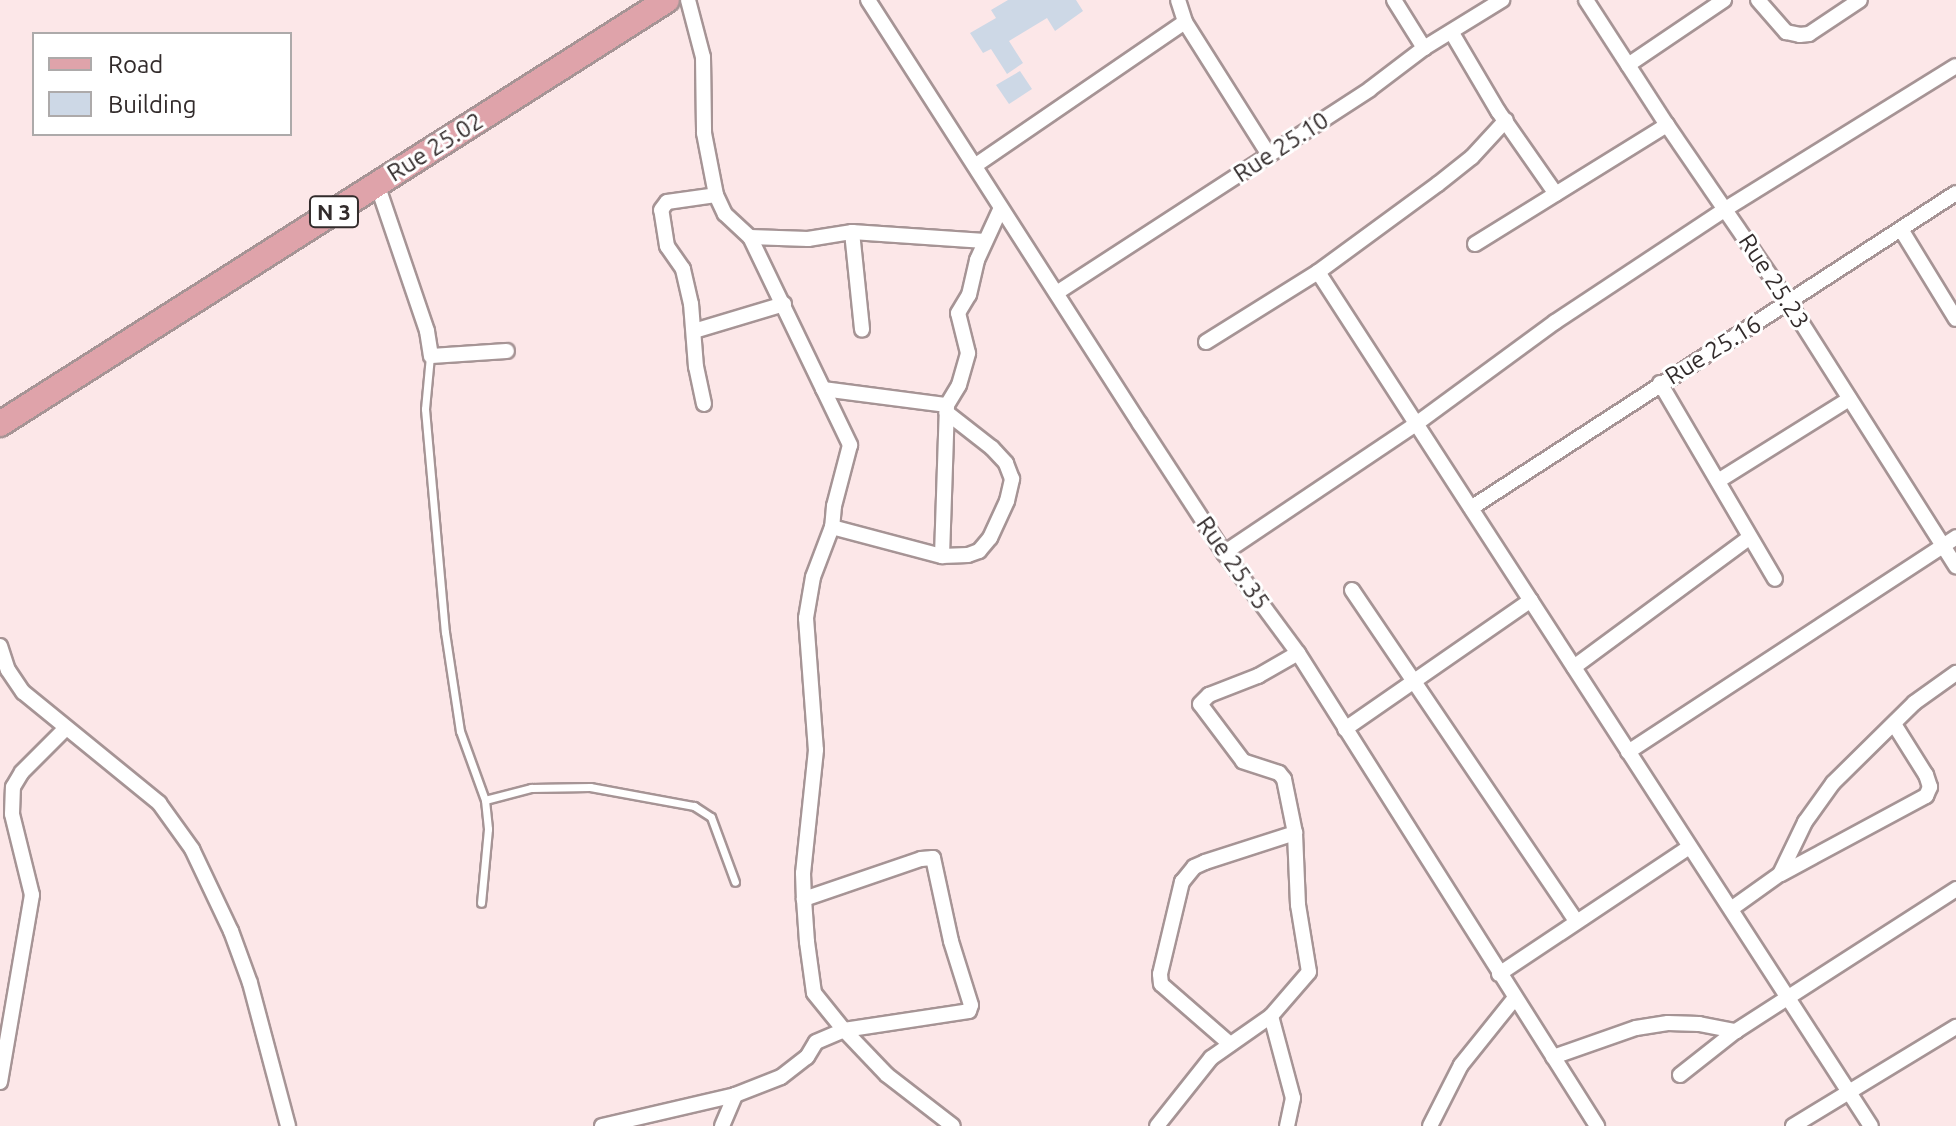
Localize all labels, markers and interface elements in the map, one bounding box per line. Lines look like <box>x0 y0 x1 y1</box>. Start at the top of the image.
legend <box>32 32 292 136</box>
text: Road <box>108 51 163 78</box>
text: Building <box>108 91 196 118</box>
street label: Rue 25.02 <box>382 106 488 188</box>
street label: Rue 25.10 <box>1228 106 1334 188</box>
road number: N 3 <box>308 194 360 230</box>
street label: Rue 25.23 <box>1733 228 1815 334</box>
street label: Rue 25.16 <box>1660 309 1766 391</box>
street label: Rue 25.35 <box>1190 511 1276 615</box>

